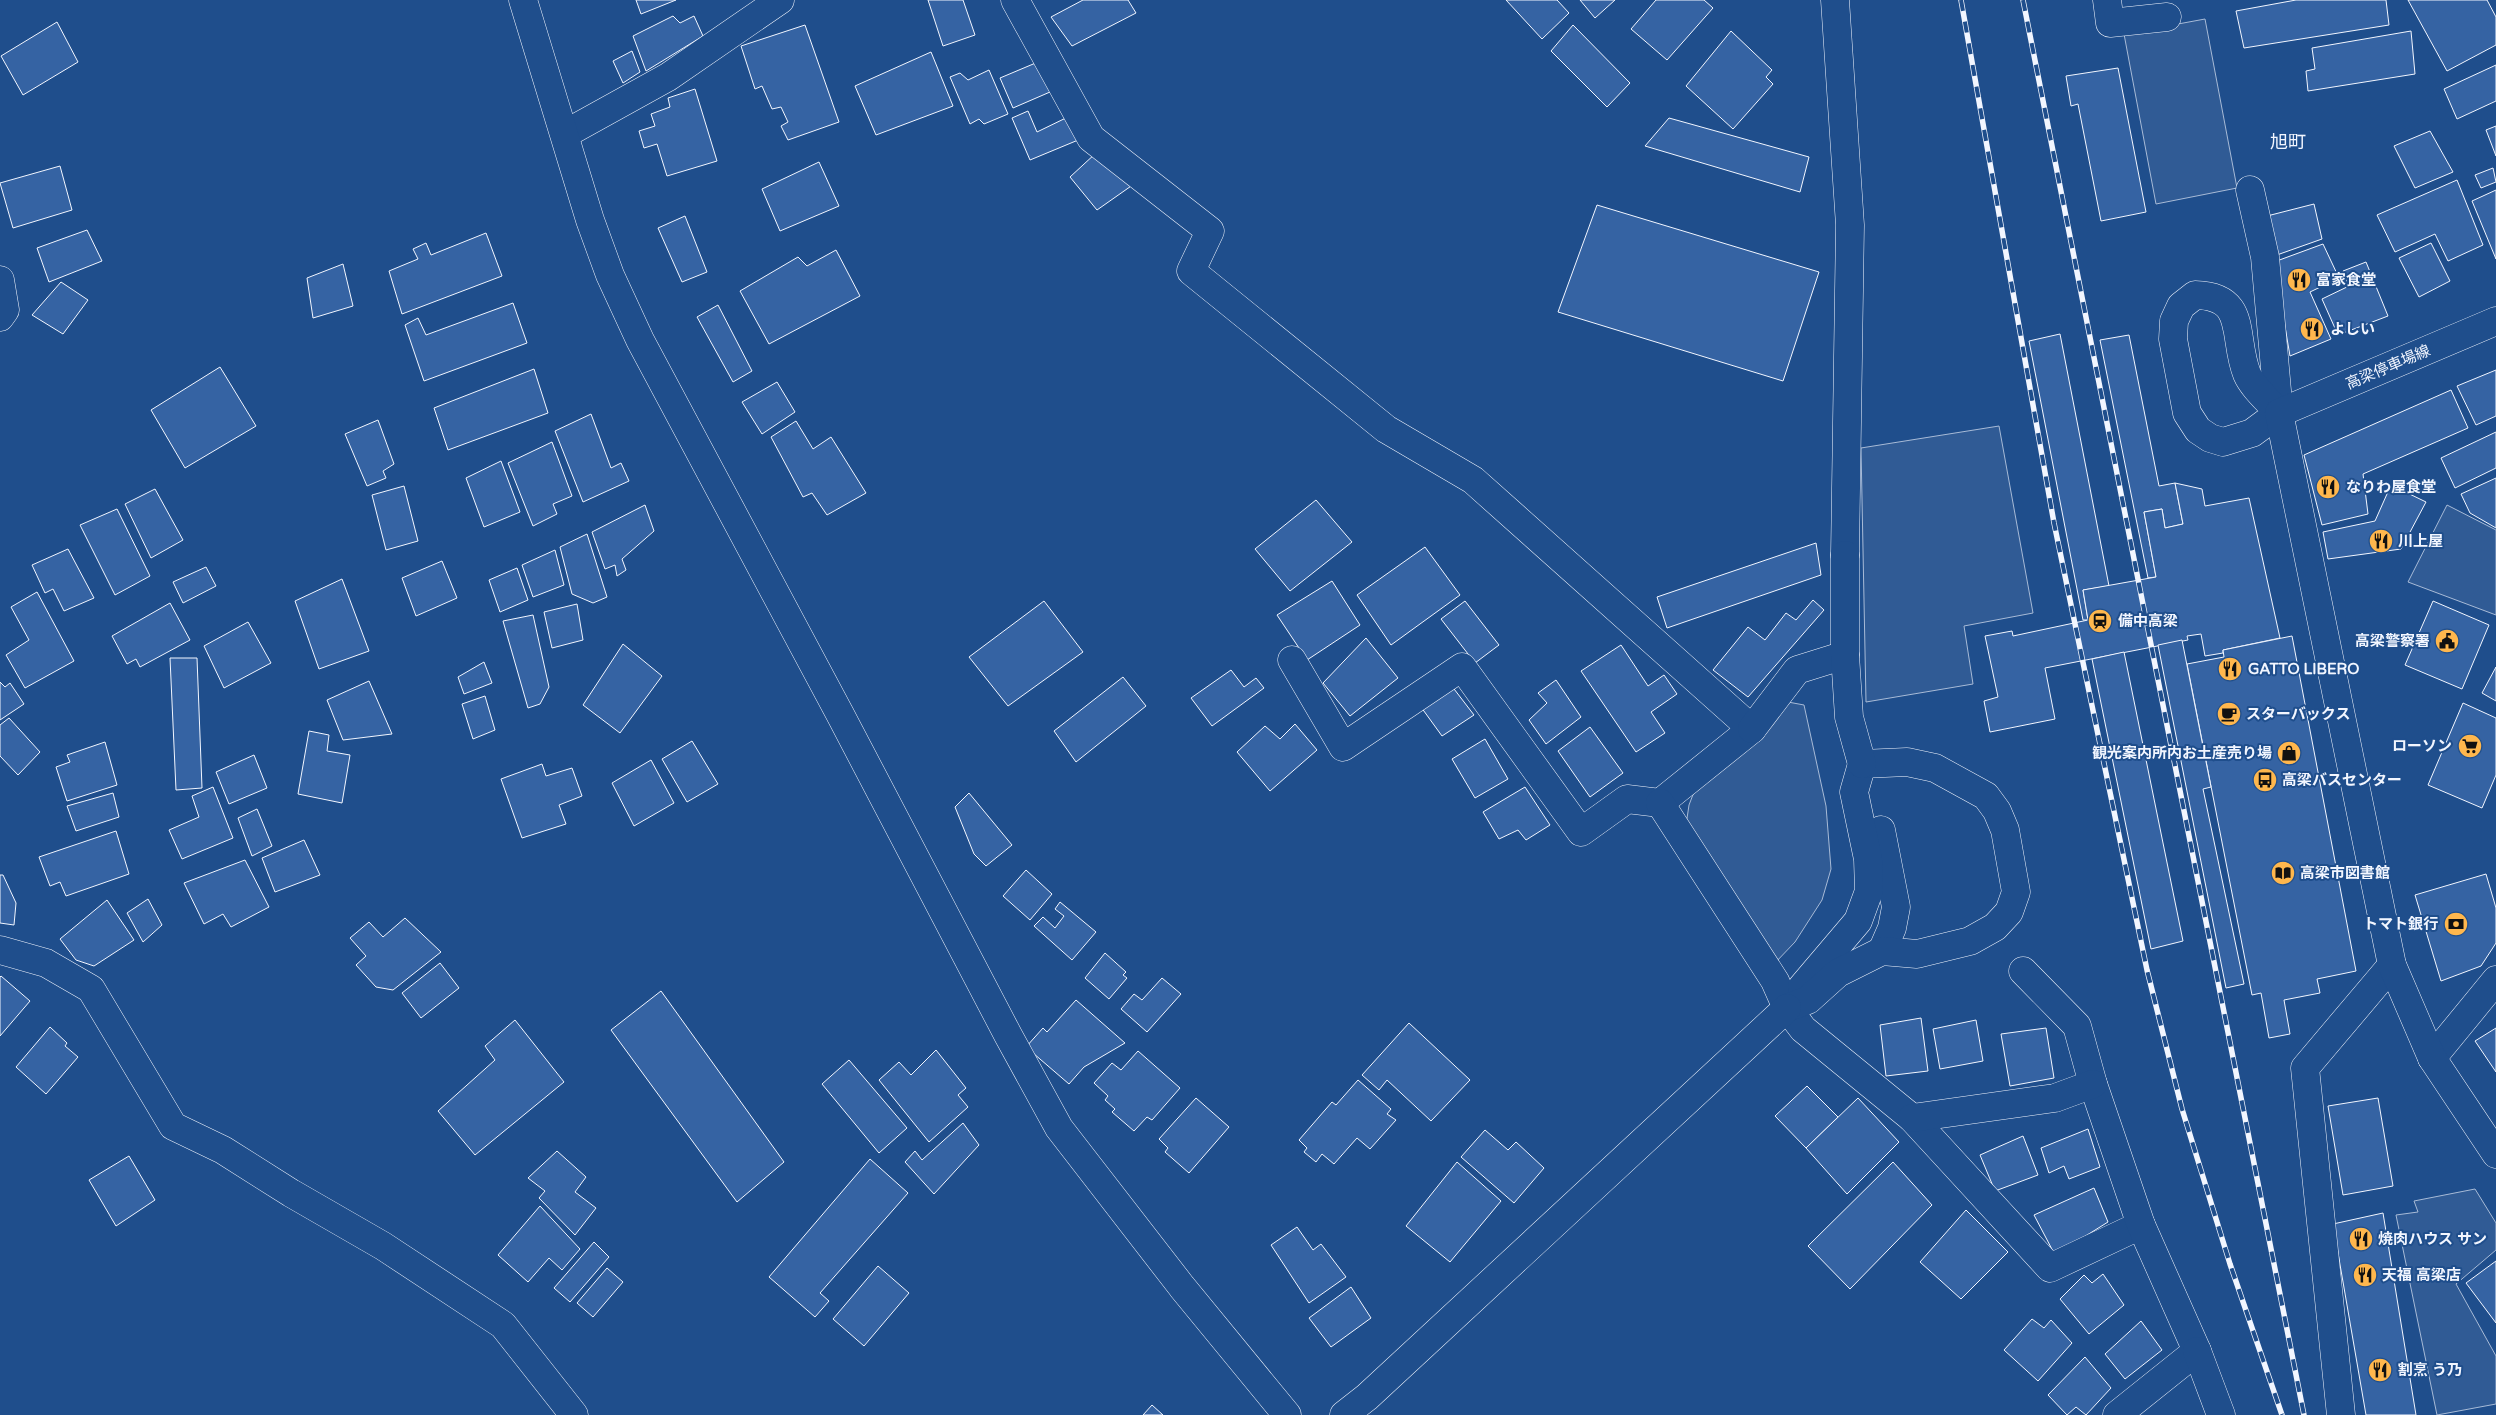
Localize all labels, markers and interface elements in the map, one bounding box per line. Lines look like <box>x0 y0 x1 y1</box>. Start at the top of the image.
district label: 旭町 <box>2270 131 2306 153</box>
restaurant icon: 富家食堂 <box>2286 267 2312 293</box>
place label: 富家食堂 <box>2316 271 2376 289</box>
restaurant icon: よしい <box>2299 316 2325 342</box>
place label: よしい <box>2330 320 2375 338</box>
street label: 高梁停車場線 <box>2343 341 2433 393</box>
restaurant icon: なりわ屋食堂 <box>2315 474 2341 500</box>
place label: なりわ屋食堂 <box>2346 478 2436 496</box>
restaurant icon: 川上屋 <box>2368 528 2394 554</box>
place label: 川上屋 <box>2398 532 2443 550</box>
station icon: 備中高梁 <box>2087 608 2113 634</box>
place label: 備中高梁 <box>2118 612 2178 630</box>
public building icon: 高梁警察署 <box>2434 628 2460 654</box>
place label: 高梁警察署 <box>2355 632 2430 650</box>
restaurant icon: GATTO LIBERO <box>2217 656 2243 682</box>
place label: GATTO LIBERO <box>2248 660 2359 678</box>
cafe icon: スターバックス <box>2216 701 2242 727</box>
place label: スターバックス <box>2246 705 2350 723</box>
supermarket icon: ローソン <box>2457 733 2483 759</box>
place label: ローソン <box>2392 737 2452 755</box>
shop icon: 観光案内所内お土産売り場 <box>2276 740 2302 766</box>
place label: 観光案内所内お土産売り場 <box>2092 744 2272 762</box>
bus stop icon: 高梁バスセンター <box>2252 767 2278 793</box>
place label: 高梁バスセンター <box>2282 771 2402 789</box>
library icon: 高梁市図書館 <box>2270 860 2296 886</box>
place label: 高梁市図書館 <box>2300 864 2390 882</box>
bank icon: トマト銀行 <box>2443 911 2469 937</box>
place label: トマト銀行 <box>2363 915 2438 933</box>
restaurant icon: 焼肉ハウス サン <box>2348 1226 2374 1252</box>
place label: 焼肉ハウス サン <box>2378 1230 2487 1248</box>
restaurant icon: 天福 高梁店 <box>2352 1262 2378 1288</box>
place label: 天福 高梁店 <box>2382 1266 2461 1284</box>
restaurant icon: 割烹 う乃 <box>2367 1357 2393 1383</box>
place label: 割烹 う乃 <box>2398 1361 2462 1379</box>

